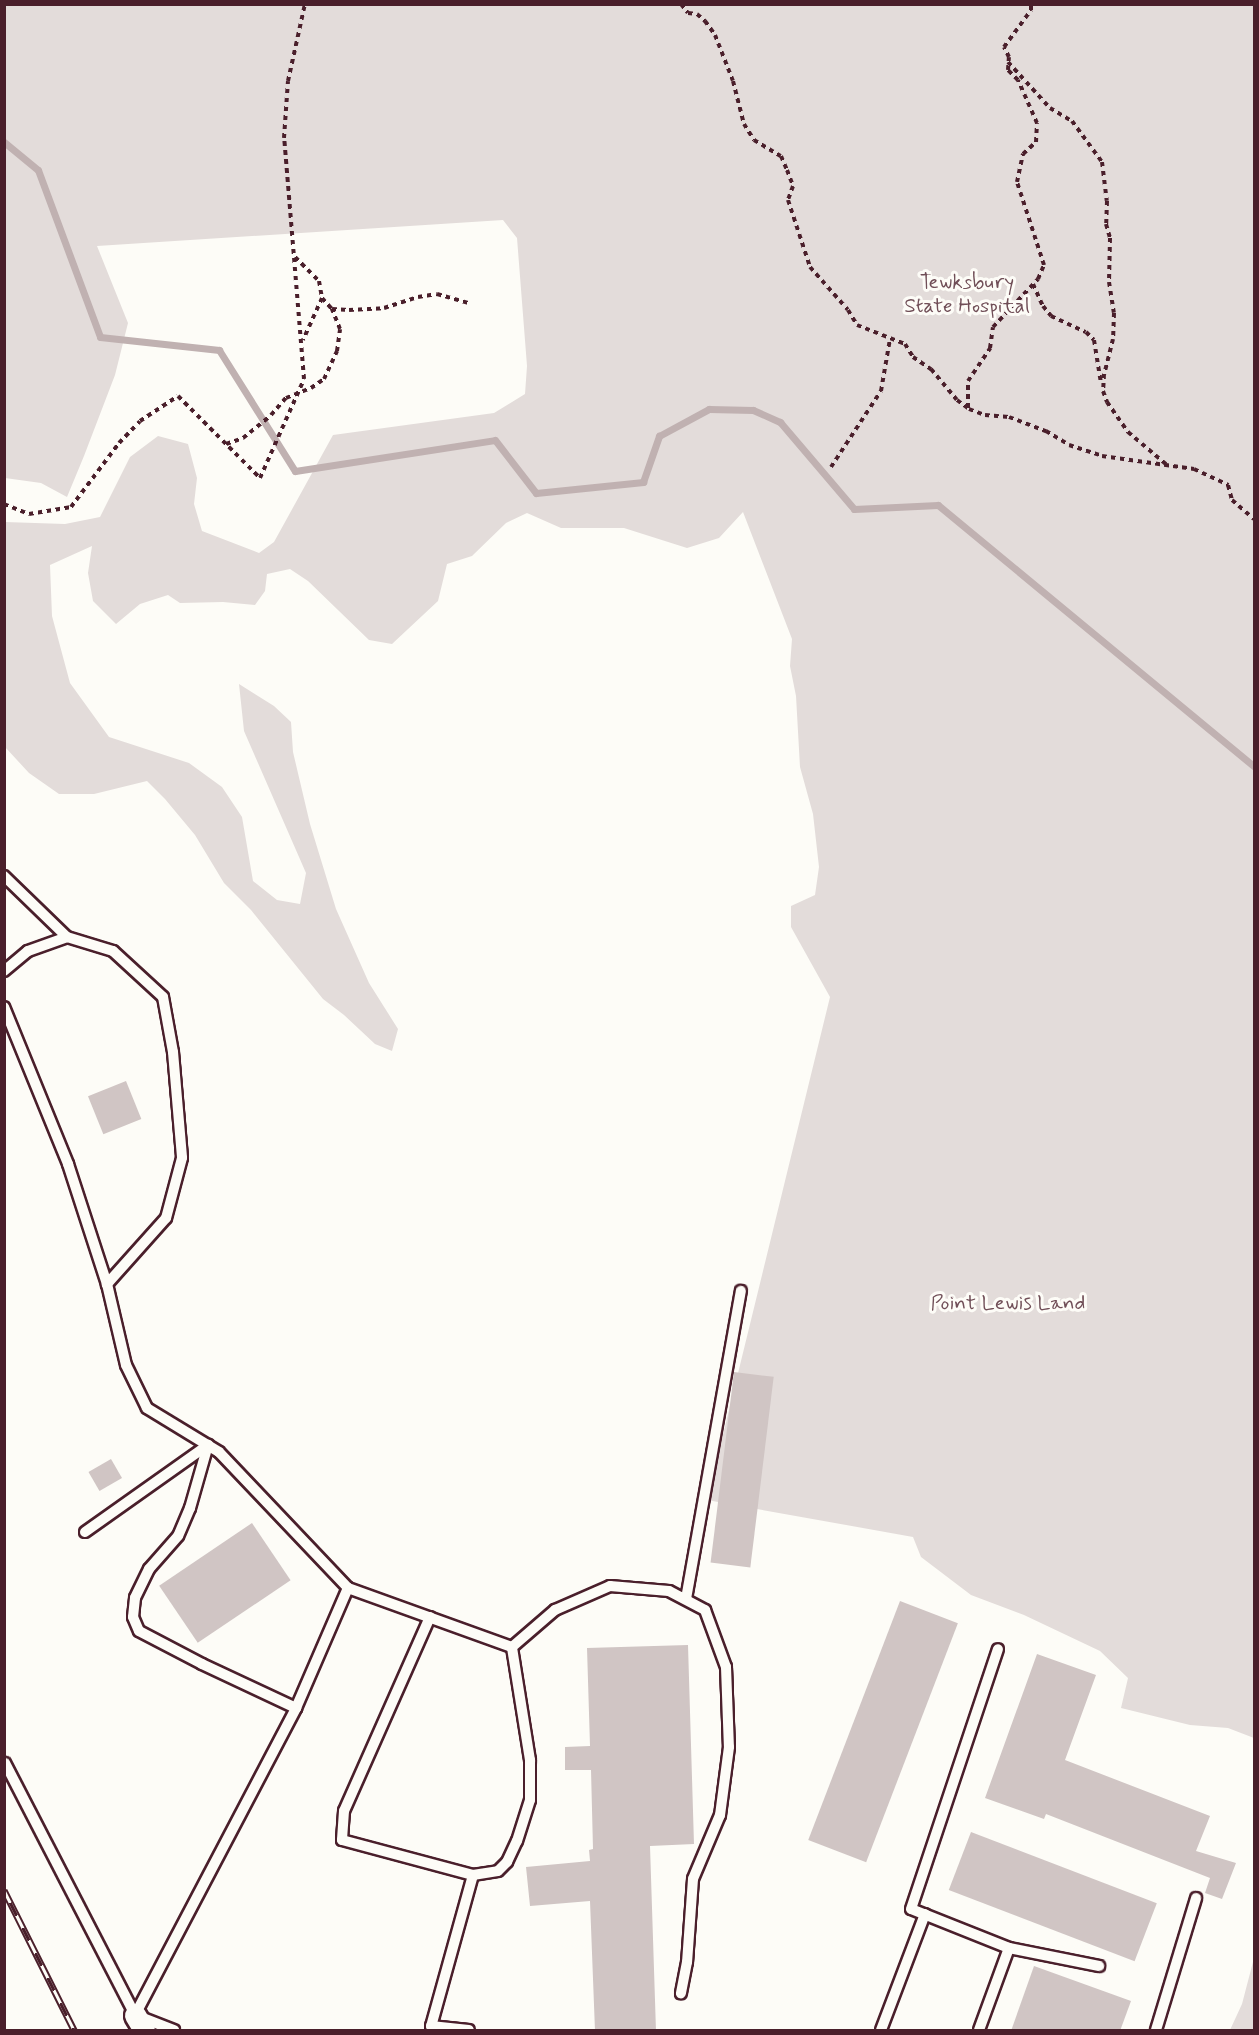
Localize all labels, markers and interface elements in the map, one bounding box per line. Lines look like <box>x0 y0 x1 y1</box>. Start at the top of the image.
park label: Tewksbury State Hospital <box>903 269 1031 319</box>
park label: Point Lewis Land <box>931 1290 1085 1316</box>

